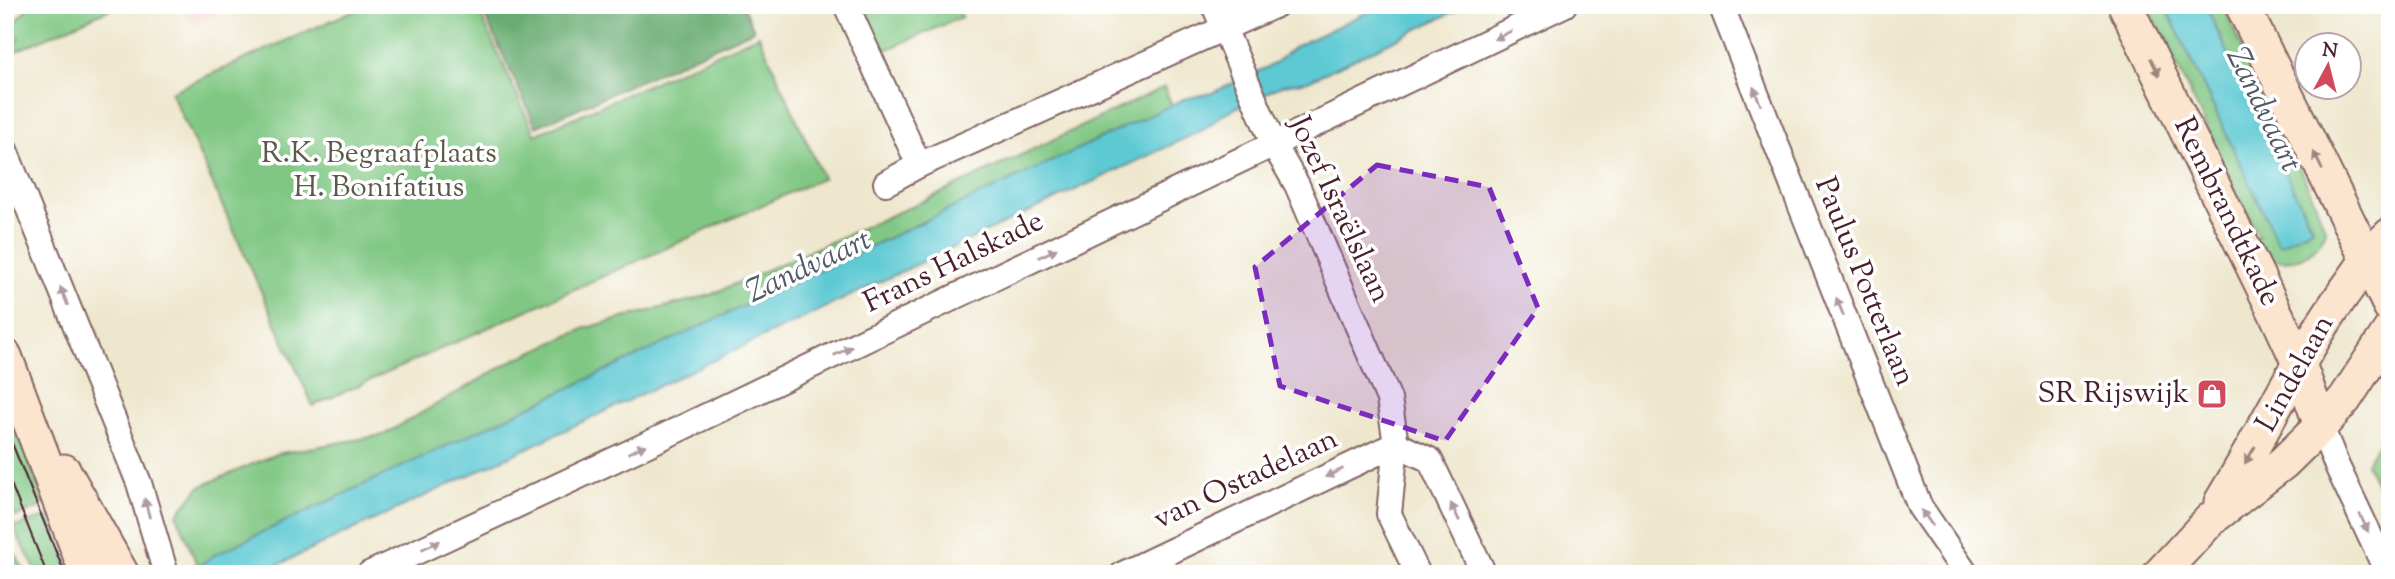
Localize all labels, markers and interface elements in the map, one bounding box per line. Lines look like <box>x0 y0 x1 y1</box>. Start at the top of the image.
one-way arrow <box>1493 29 1513 41</box>
north arrow <box>2294 32 2364 102</box>
text: N <box>2321 37 2339 66</box>
water label: Zandvaart <box>2213 40 2313 180</box>
one-way arrow <box>2149 57 2161 77</box>
one-way arrow <box>1751 85 1762 106</box>
street label: Jozef Israëlslaan <box>1276 108 1401 311</box>
street label: Rembrandtkade <box>2162 110 2290 314</box>
park label: R.K. Begraafplaats H. Bonifatius <box>261 133 497 210</box>
one-way arrow <box>2312 151 2324 171</box>
street label: Paulus Potterlaan <box>1802 171 1926 393</box>
street label: Frans Halskade <box>857 201 1051 325</box>
water label: Zandvaart <box>739 218 879 316</box>
one-way arrow <box>1038 247 1058 259</box>
one-way arrow <box>59 286 70 307</box>
one-way arrow <box>1835 297 1846 318</box>
street label: Lindelaan <box>2246 307 2346 441</box>
one-way arrow <box>833 345 853 357</box>
place label: SR Rijswijk <box>2037 373 2189 416</box>
shop icon: SR Rijswijk <box>2195 377 2229 411</box>
street label: van Ostadelaan <box>1147 418 1345 542</box>
one-way arrow <box>627 443 647 455</box>
one-way arrow <box>2244 445 2257 464</box>
one-way arrow <box>1324 467 1344 479</box>
one-way arrow <box>141 497 152 519</box>
one-way arrow <box>1449 502 1460 522</box>
one-way arrow <box>1921 508 1934 527</box>
one-way arrow <box>2358 513 2370 533</box>
one-way arrow <box>421 539 441 551</box>

